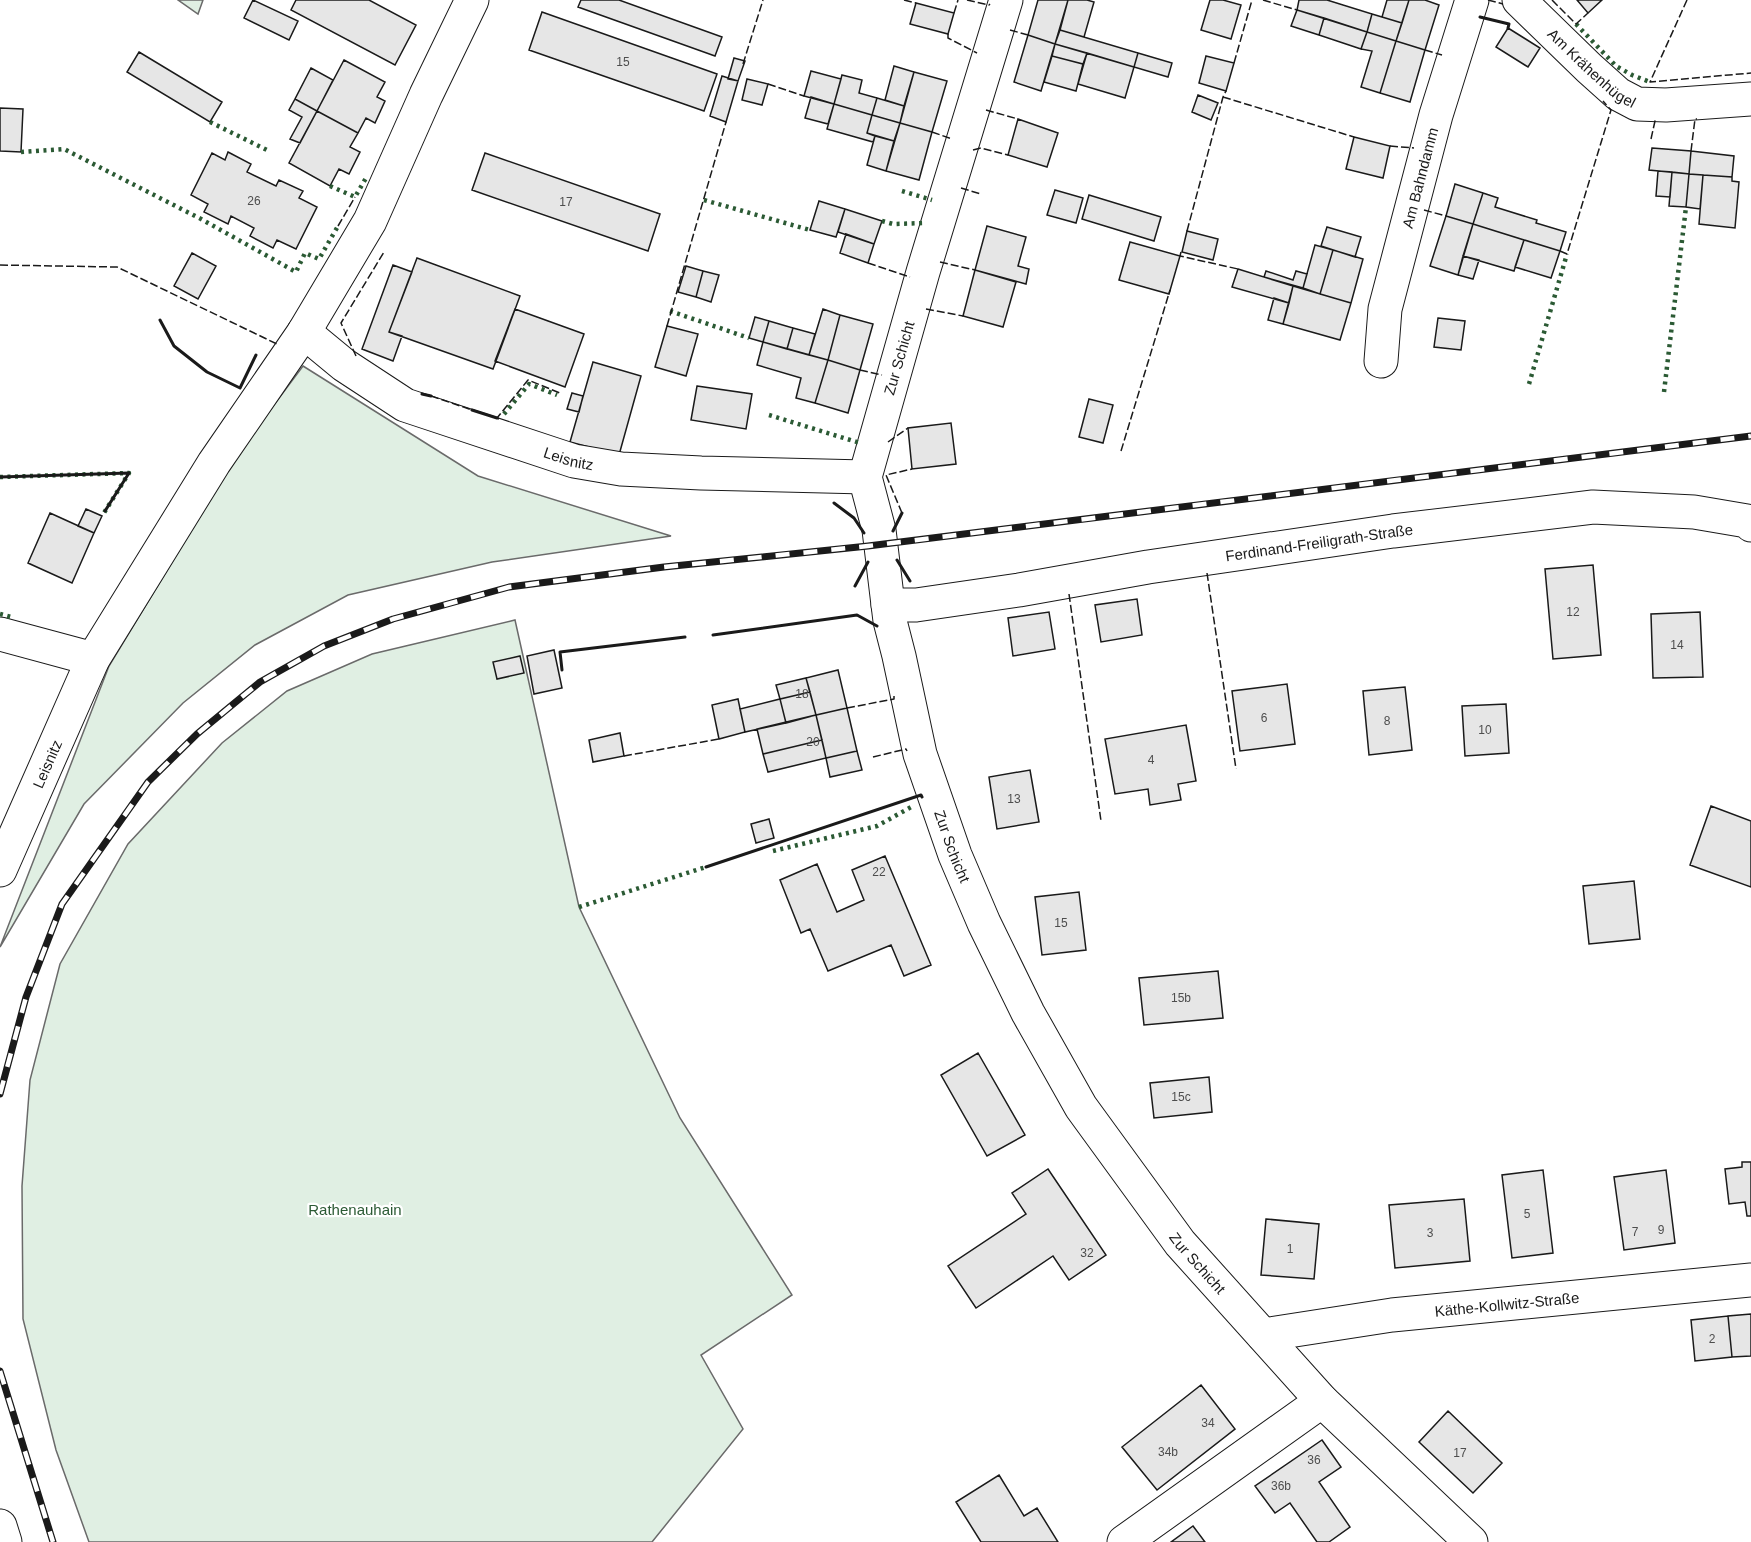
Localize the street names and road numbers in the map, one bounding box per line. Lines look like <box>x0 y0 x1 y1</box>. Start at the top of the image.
street label: Am Krähenhügel <box>1545 25 1639 111</box>
street label: Am Bahndamm <box>1398 125 1441 230</box>
street label: Zur Schicht <box>880 318 918 397</box>
street label: Leisnitz <box>542 443 595 473</box>
street label: Ferdinand-Freiligrath-Straße <box>1224 520 1414 564</box>
street label: Leisnitz <box>29 737 65 791</box>
street label: Zur Schicht <box>932 808 974 886</box>
street label: Zur Schicht <box>1166 1229 1230 1297</box>
street label: Käthe-Kollwitz-Straße <box>1434 1288 1580 1319</box>

